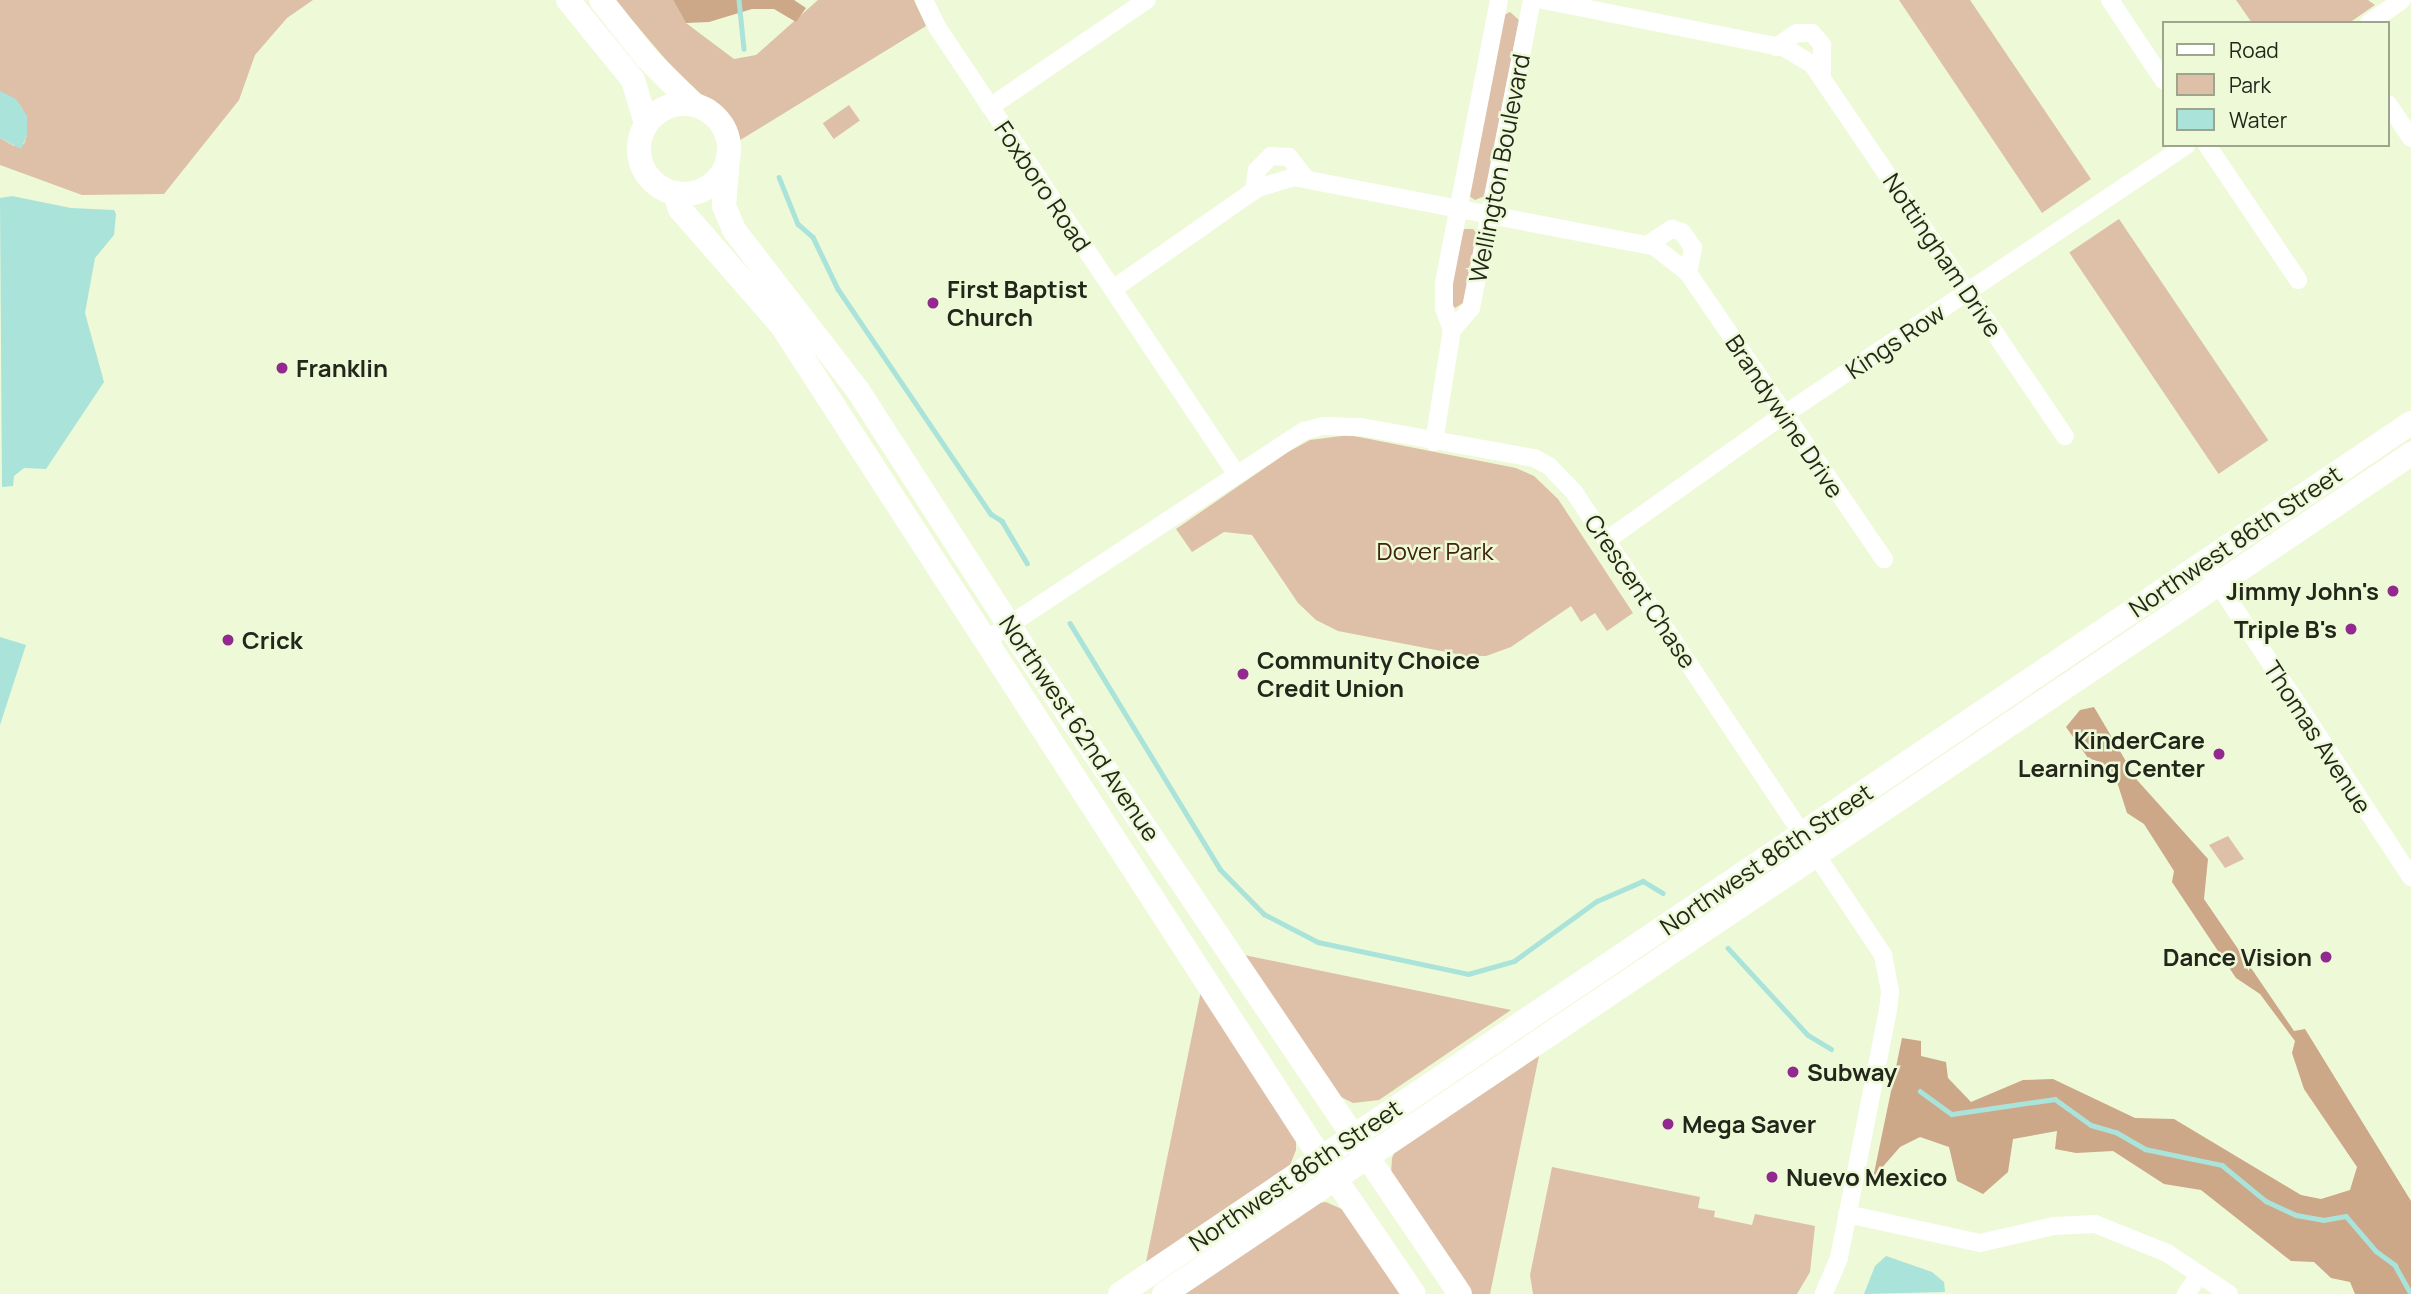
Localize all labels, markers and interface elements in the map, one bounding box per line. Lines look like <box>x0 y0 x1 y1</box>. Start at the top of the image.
legend <box>2162 21 2390 147</box>
text: Road <box>2229 36 2279 64</box>
street label: Wellington Boulevard <box>1463 51 1535 285</box>
text: Park <box>2229 71 2271 99</box>
text: Water <box>2229 106 2287 134</box>
street label: Foxboro Road <box>989 115 1097 257</box>
street label: Nottingham Drive <box>1878 168 2008 342</box>
place label: First Baptist Church <box>947 275 1088 331</box>
marker: First Baptist Church <box>925 295 941 311</box>
street label: Kings Row <box>1840 297 1950 385</box>
street label: Brandywine Drive <box>1720 329 1850 503</box>
place label: Franklin <box>296 354 388 382</box>
marker: Franklin <box>274 360 290 376</box>
street label: Northwest 86th Street <box>2123 459 2347 623</box>
street label: Crescent Chase <box>1579 509 1703 673</box>
park label: Dover Park <box>1377 537 1493 565</box>
place label: Jimmy John's <box>2226 577 2379 605</box>
marker: Jimmy John's <box>2385 583 2401 599</box>
street label: Northwest 62nd Avenue <box>994 610 1166 846</box>
place label: Triple B's <box>2234 615 2337 643</box>
marker: Triple B's <box>2343 621 2359 637</box>
place label: Crick <box>242 626 303 654</box>
marker: Crick <box>220 632 236 648</box>
place label: Community Choice Credit Union <box>1257 646 1480 702</box>
street label: Thomas Avenue <box>2258 655 2378 819</box>
marker: Community Choice Credit Union <box>1235 666 1251 682</box>
place label: KinderCare Learning Center <box>2018 726 2205 782</box>
marker: KinderCare Learning Center <box>2211 746 2227 762</box>
street label: Northwest 86th Street <box>1654 777 1878 941</box>
place label: Dance Vision <box>2163 943 2312 971</box>
marker: Dance Vision <box>2318 949 2334 965</box>
place label: Subway <box>1807 1058 1897 1086</box>
marker: Subway <box>1785 1064 1801 1080</box>
street label: Northwest 86th Street <box>1183 1093 1407 1257</box>
place label: Mega Saver <box>1682 1110 1816 1138</box>
marker: Mega Saver <box>1660 1116 1676 1132</box>
place label: Nuevo Mexico <box>1786 1163 1947 1191</box>
marker: Nuevo Mexico <box>1764 1169 1780 1185</box>

